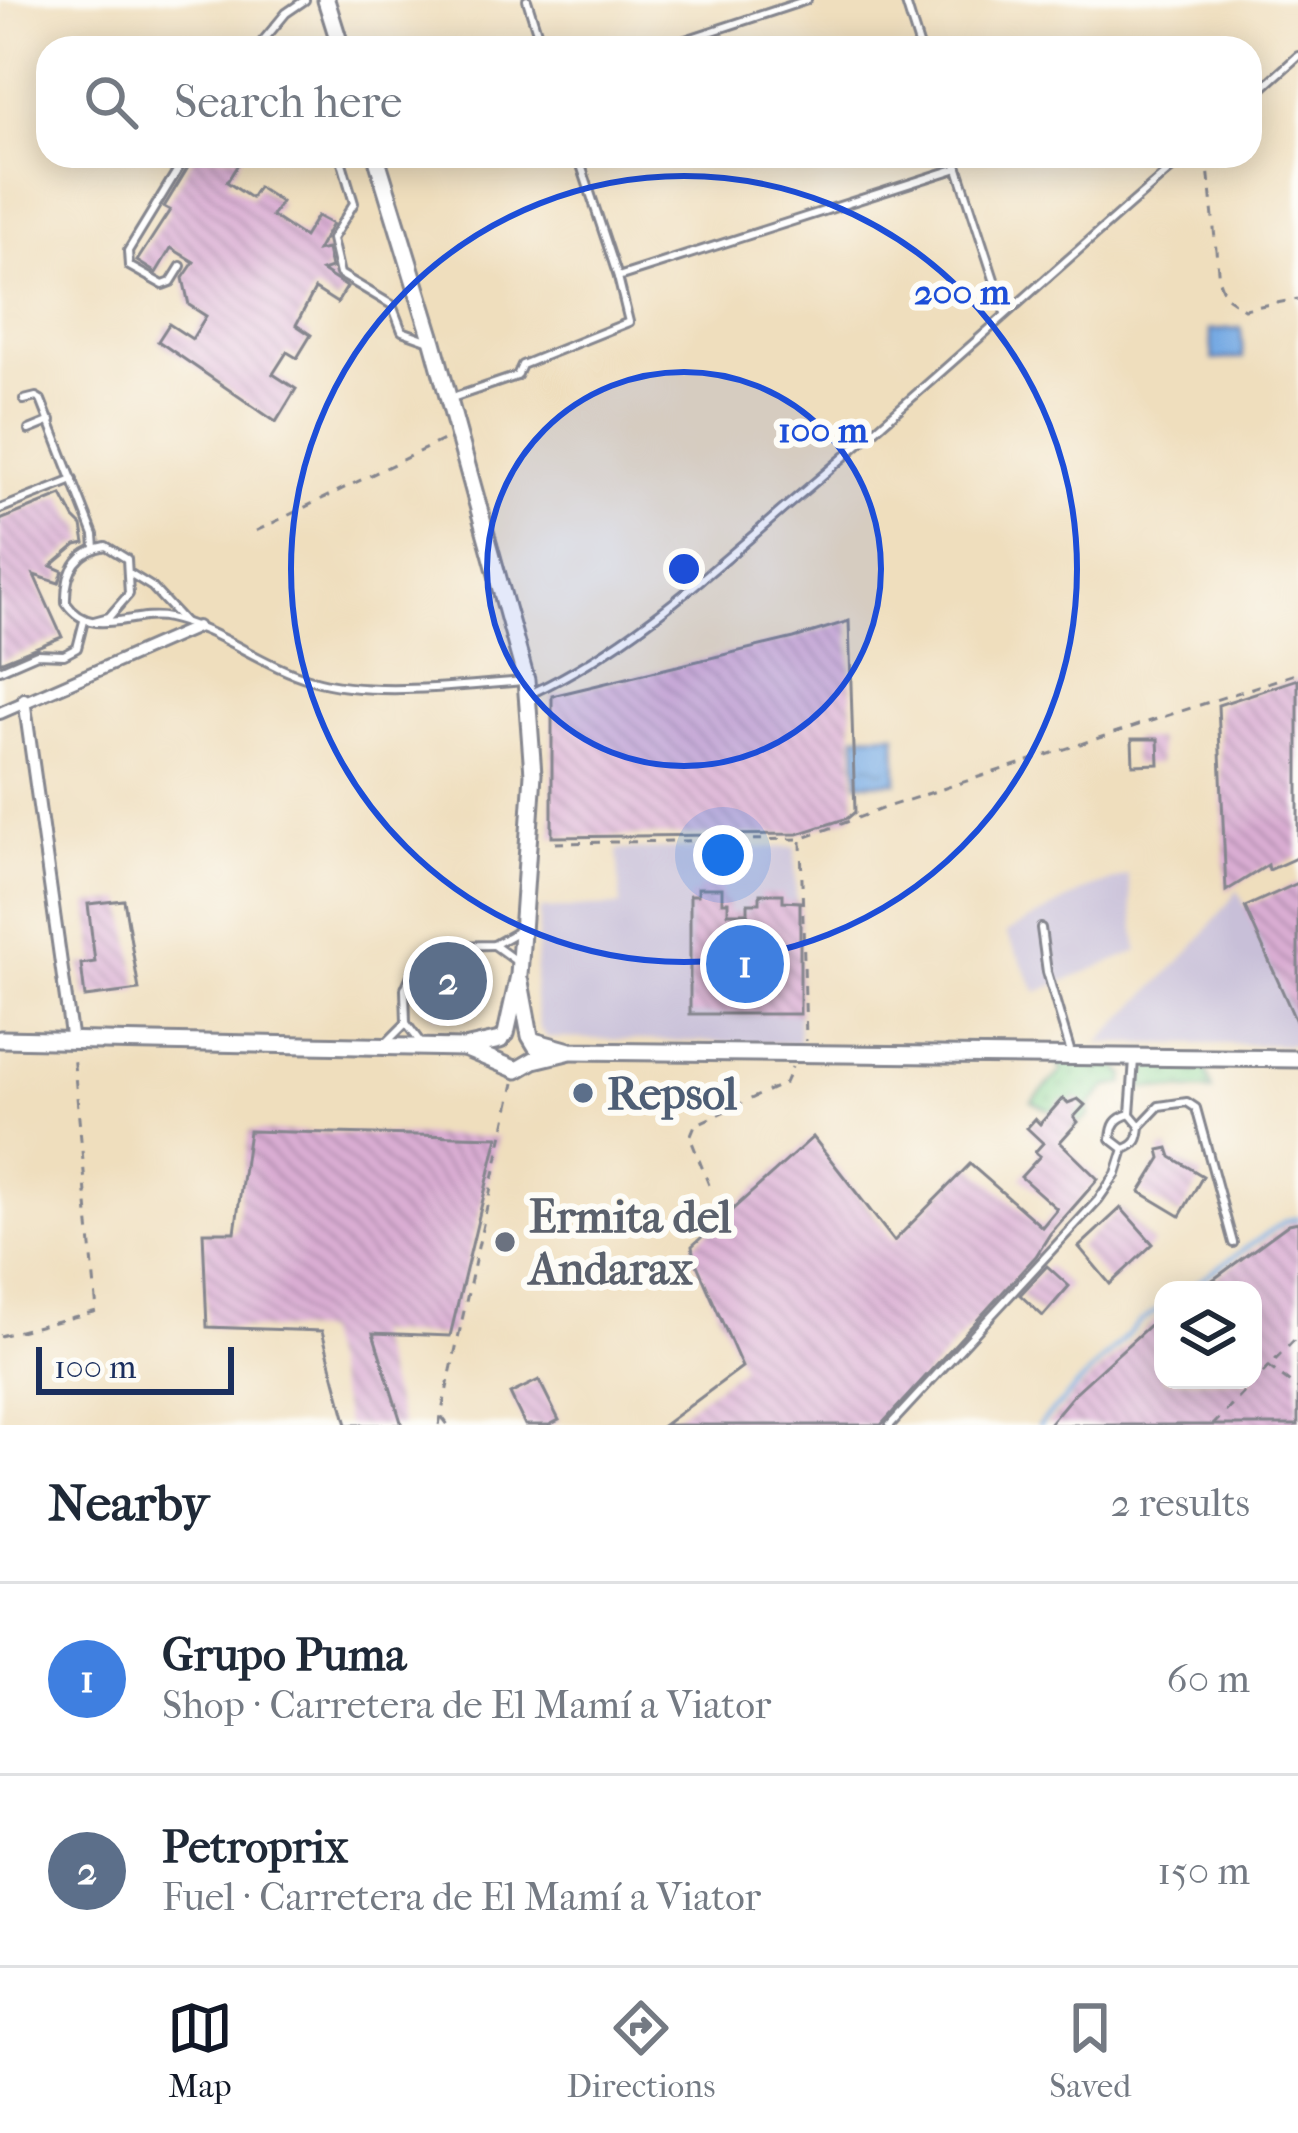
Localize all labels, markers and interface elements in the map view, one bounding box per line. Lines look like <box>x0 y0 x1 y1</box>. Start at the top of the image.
search box <box>36 36 1262 168</box>
icon: search <box>78 69 144 135</box>
text: Search here <box>174 76 402 129</box>
text: 200 m <box>914 271 1011 313</box>
text: 100 m <box>778 409 869 451</box>
centre of rings <box>663 548 705 590</box>
your location <box>693 825 753 885</box>
pin: 1 <box>706 919 784 1009</box>
pin: 2 <box>409 936 487 1026</box>
place label: Repsol <box>607 1068 738 1121</box>
marker: Repsol <box>570 1080 596 1106</box>
place label: Ermita del Andarax <box>526 1191 732 1296</box>
marker: Ermita del Andarax <box>492 1229 518 1255</box>
map controls <box>1154 1281 1262 1389</box>
button: layers <box>1154 1281 1262 1389</box>
scale bar <box>36 1341 234 1394</box>
text: 100 m <box>54 1348 137 1387</box>
text: Nearby <box>48 1473 209 1533</box>
text: 2 results <box>1111 1480 1250 1526</box>
text: Grupo Puma <box>162 1629 406 1682</box>
text: 1 <box>80 1656 94 1702</box>
text: 60 m <box>1167 1656 1250 1702</box>
text: Shop · Carretera de El Mamí a Viator <box>162 1682 771 1728</box>
text: Petroprix <box>162 1821 348 1874</box>
text: 2 <box>77 1848 97 1894</box>
text: 150 m <box>1157 1848 1250 1894</box>
text: Fuel · Carretera de El Mamí a Viator <box>162 1874 761 1920</box>
tab: Map <box>167 1995 233 2106</box>
tab: Directions <box>567 1995 715 2106</box>
tab: Saved <box>1049 1995 1131 2106</box>

